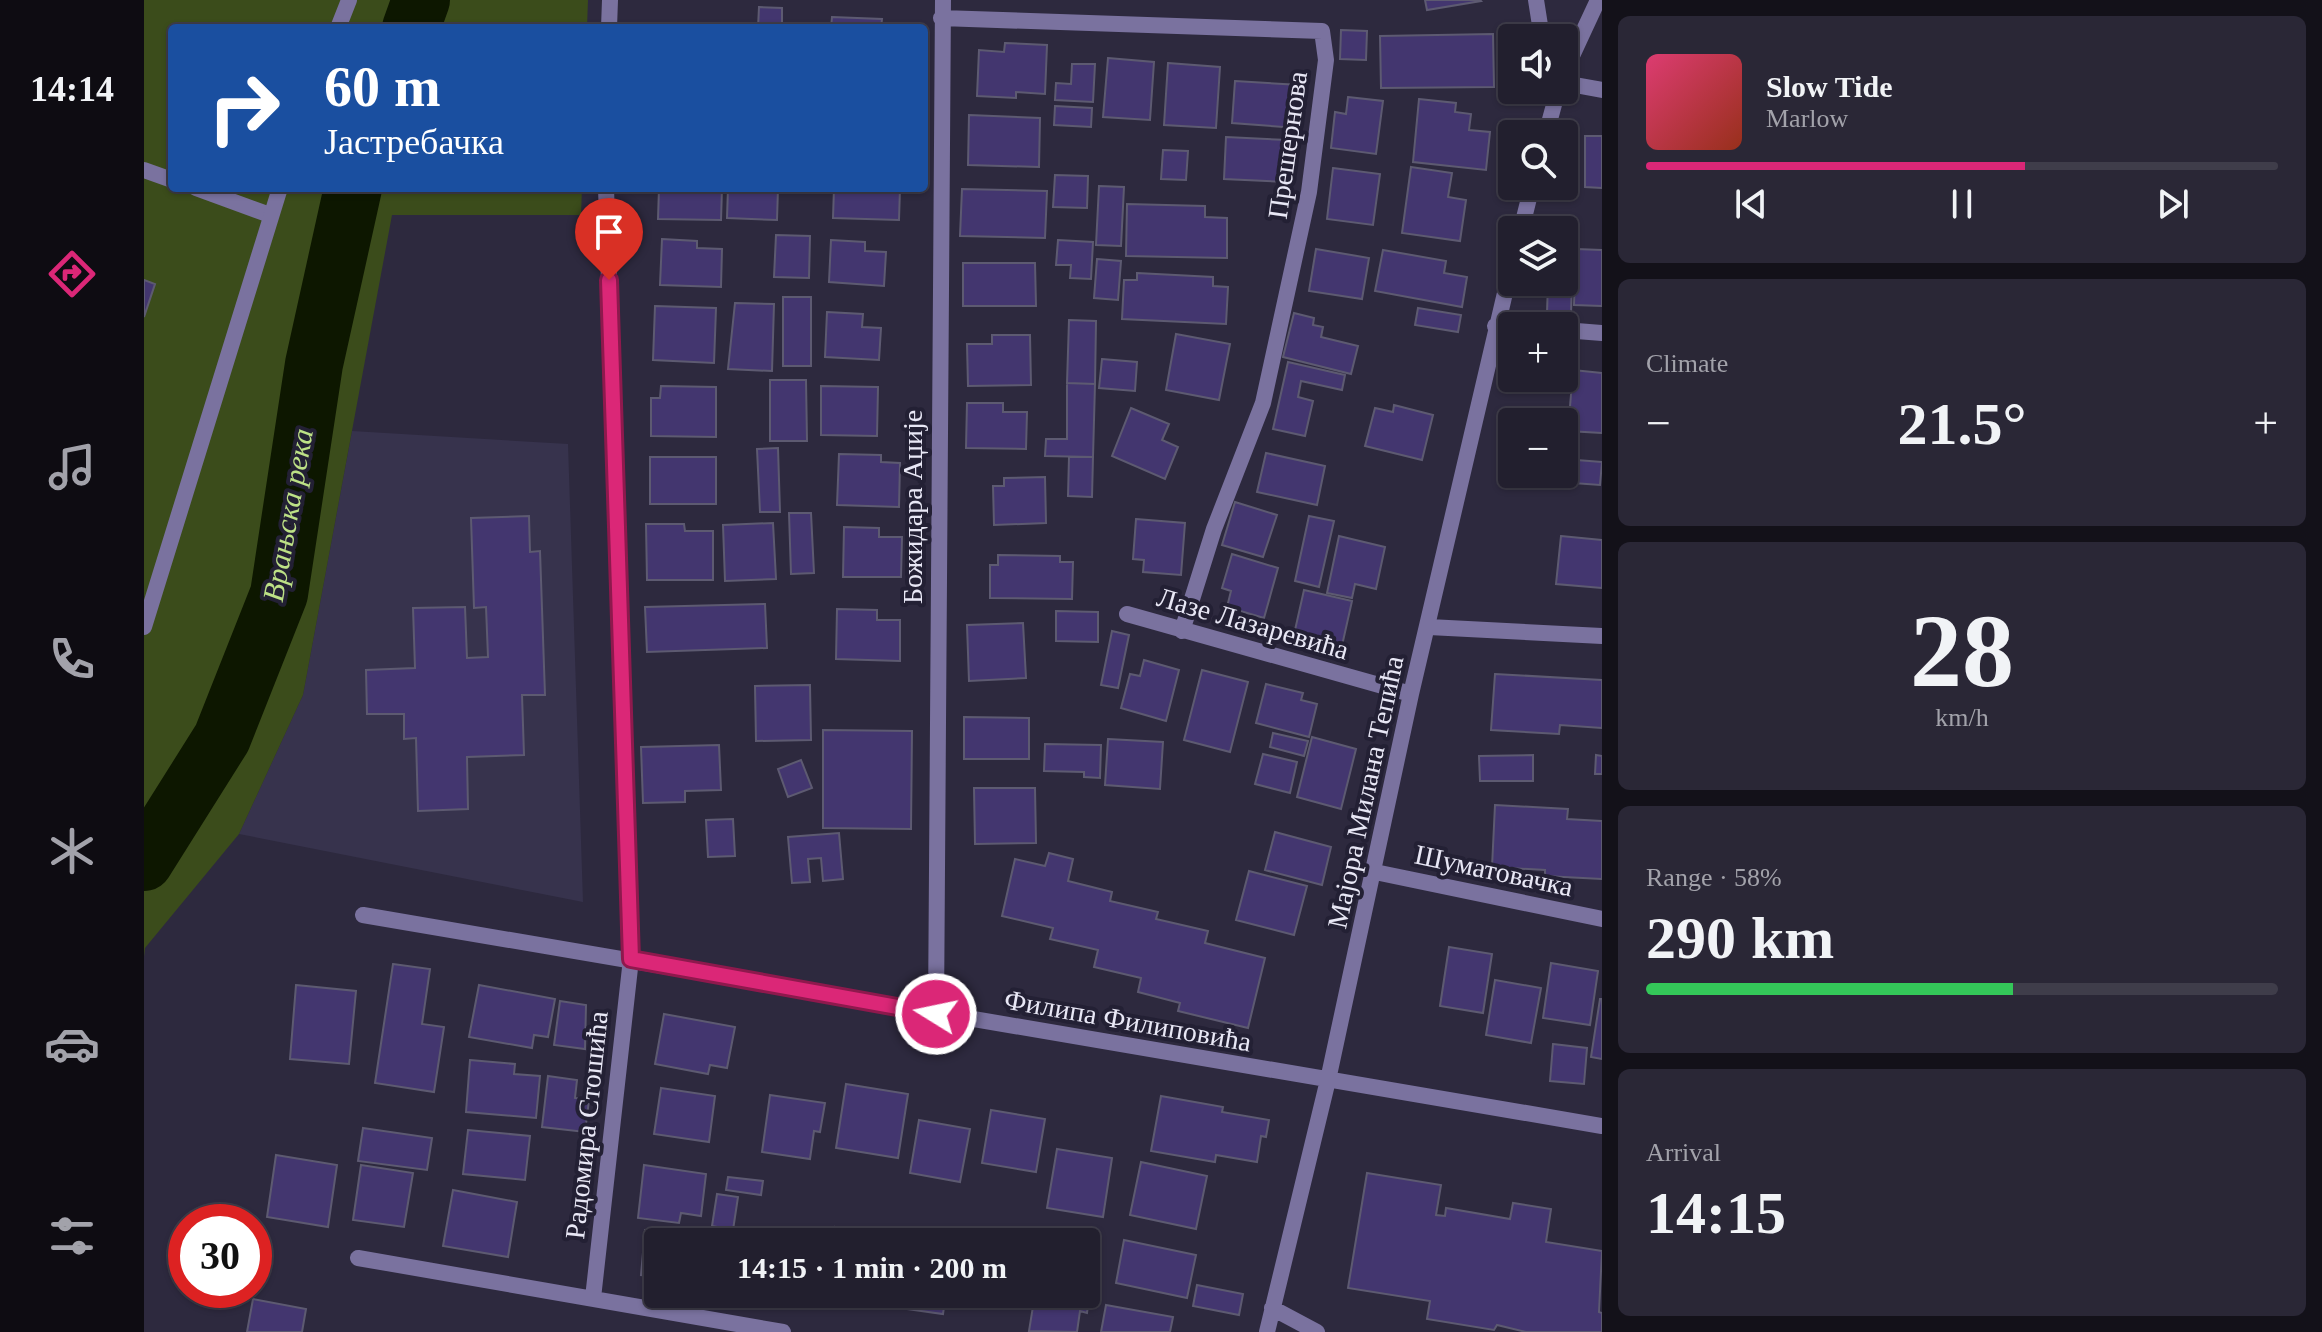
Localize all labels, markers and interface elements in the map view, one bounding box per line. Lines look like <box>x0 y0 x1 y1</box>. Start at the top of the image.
map controls <box>1498 24 1578 488</box>
button: sound <box>1498 24 1578 104</box>
icon: right <box>192 56 296 160</box>
text: 60 m <box>324 56 441 118</box>
text: 14:14 <box>30 69 114 109</box>
street label: Прешернова <box>1262 69 1313 221</box>
text: Slow Tide <box>1766 70 1892 103</box>
text: Marlow <box>1766 104 1848 133</box>
button: search <box>1498 120 1578 200</box>
text: Јастребачка <box>324 122 504 162</box>
icon: previous <box>1729 182 1773 226</box>
icon: pause <box>1940 182 1984 226</box>
icon: next <box>2151 182 2195 226</box>
pin <box>575 198 643 280</box>
icon: arrive <box>587 210 631 254</box>
button: layers <box>1498 216 1578 296</box>
icon: directions <box>44 246 100 302</box>
button: + <box>1498 312 1578 392</box>
text: Climate <box>1646 349 1728 378</box>
text: 21.5° <box>1898 391 2027 457</box>
text: − <box>1646 399 1671 448</box>
text: + <box>2253 399 2278 448</box>
button: − <box>1498 408 1578 488</box>
street label: Божидара Аџије <box>897 410 928 604</box>
water label: Врањска река <box>256 426 319 604</box>
icon: music <box>44 439 100 495</box>
street label: Лазе Лазаревића <box>1153 581 1353 666</box>
text: 28 <box>1910 593 2014 708</box>
icon: phone <box>44 631 100 687</box>
street label: Мајора Милана Тепића <box>1321 652 1410 931</box>
text: km/h <box>1935 703 1989 732</box>
icon: climate <box>44 823 100 879</box>
street label: Шуматовачка <box>1412 839 1576 902</box>
text: Range · 58% <box>1646 863 1782 892</box>
text: 290 km <box>1646 905 1834 971</box>
position arrow <box>894 972 978 1056</box>
street label: Филипа Филиповића <box>1002 984 1254 1058</box>
street label: Радомира Стошића <box>559 1009 614 1241</box>
icon: car <box>44 1016 100 1072</box>
text: Arrival <box>1646 1138 1721 1167</box>
text: 14:15 <box>1646 1180 1786 1246</box>
speed limit sign: 30 <box>168 1204 272 1308</box>
icon: filters <box>44 1208 100 1264</box>
text: 14:15 · 1 min · 200 m <box>737 1251 1007 1284</box>

